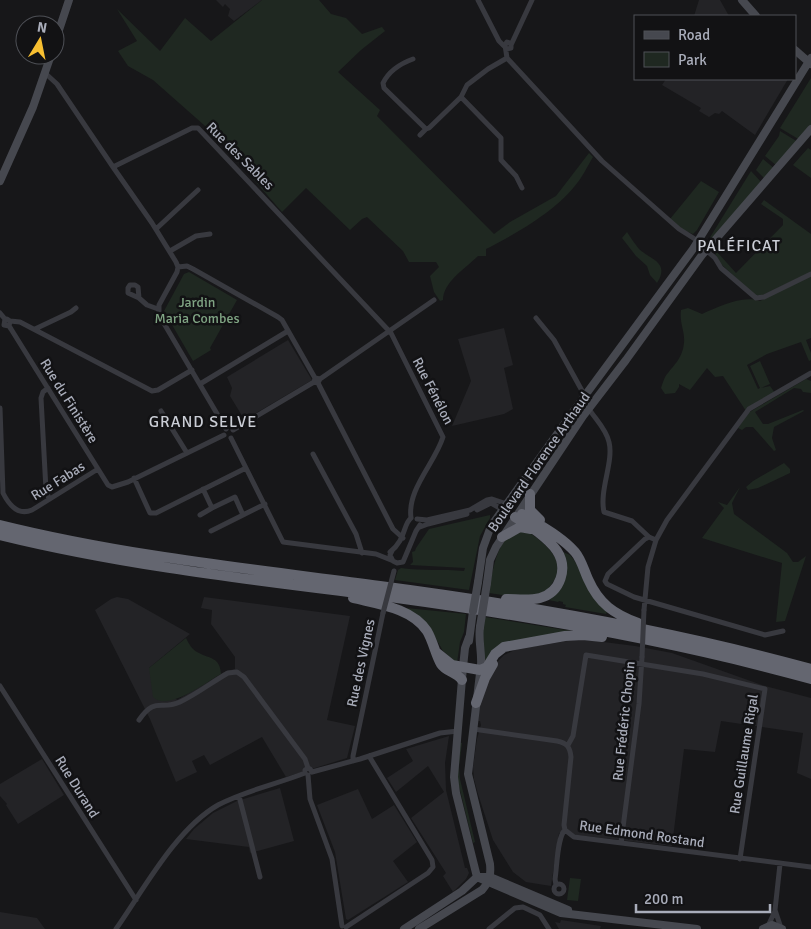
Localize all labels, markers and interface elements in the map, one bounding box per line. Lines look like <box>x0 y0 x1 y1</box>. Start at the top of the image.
north arrow <box>15 15 65 65</box>
legend <box>634 15 796 80</box>
text: N <box>36 18 48 37</box>
text: Road <box>678 26 710 44</box>
text: Park <box>678 51 707 69</box>
street label: Rue des Sables <box>203 119 277 193</box>
district label: PALÉFICAT <box>697 236 781 256</box>
park label: Jardin Maria Combes <box>154 294 240 327</box>
street label: Rue Fénélon <box>409 355 457 427</box>
street label: Rue du Finistère <box>36 356 102 446</box>
street label: Boulevard Florence Arthaud <box>484 389 594 535</box>
district label: GRAND SELVE <box>149 412 257 432</box>
street label: Rue Fabas <box>28 458 88 504</box>
street label: Rue des Vignes <box>343 617 379 709</box>
street label: Rue Frédéric Chopin <box>609 660 639 782</box>
street label: Rue Guillaume Rigal <box>726 693 762 815</box>
street label: Rue Durand <box>51 753 103 821</box>
street label: Rue Edmond Rostand <box>578 817 706 851</box>
scale bar <box>636 882 770 914</box>
text: 200 m <box>644 890 684 908</box>

